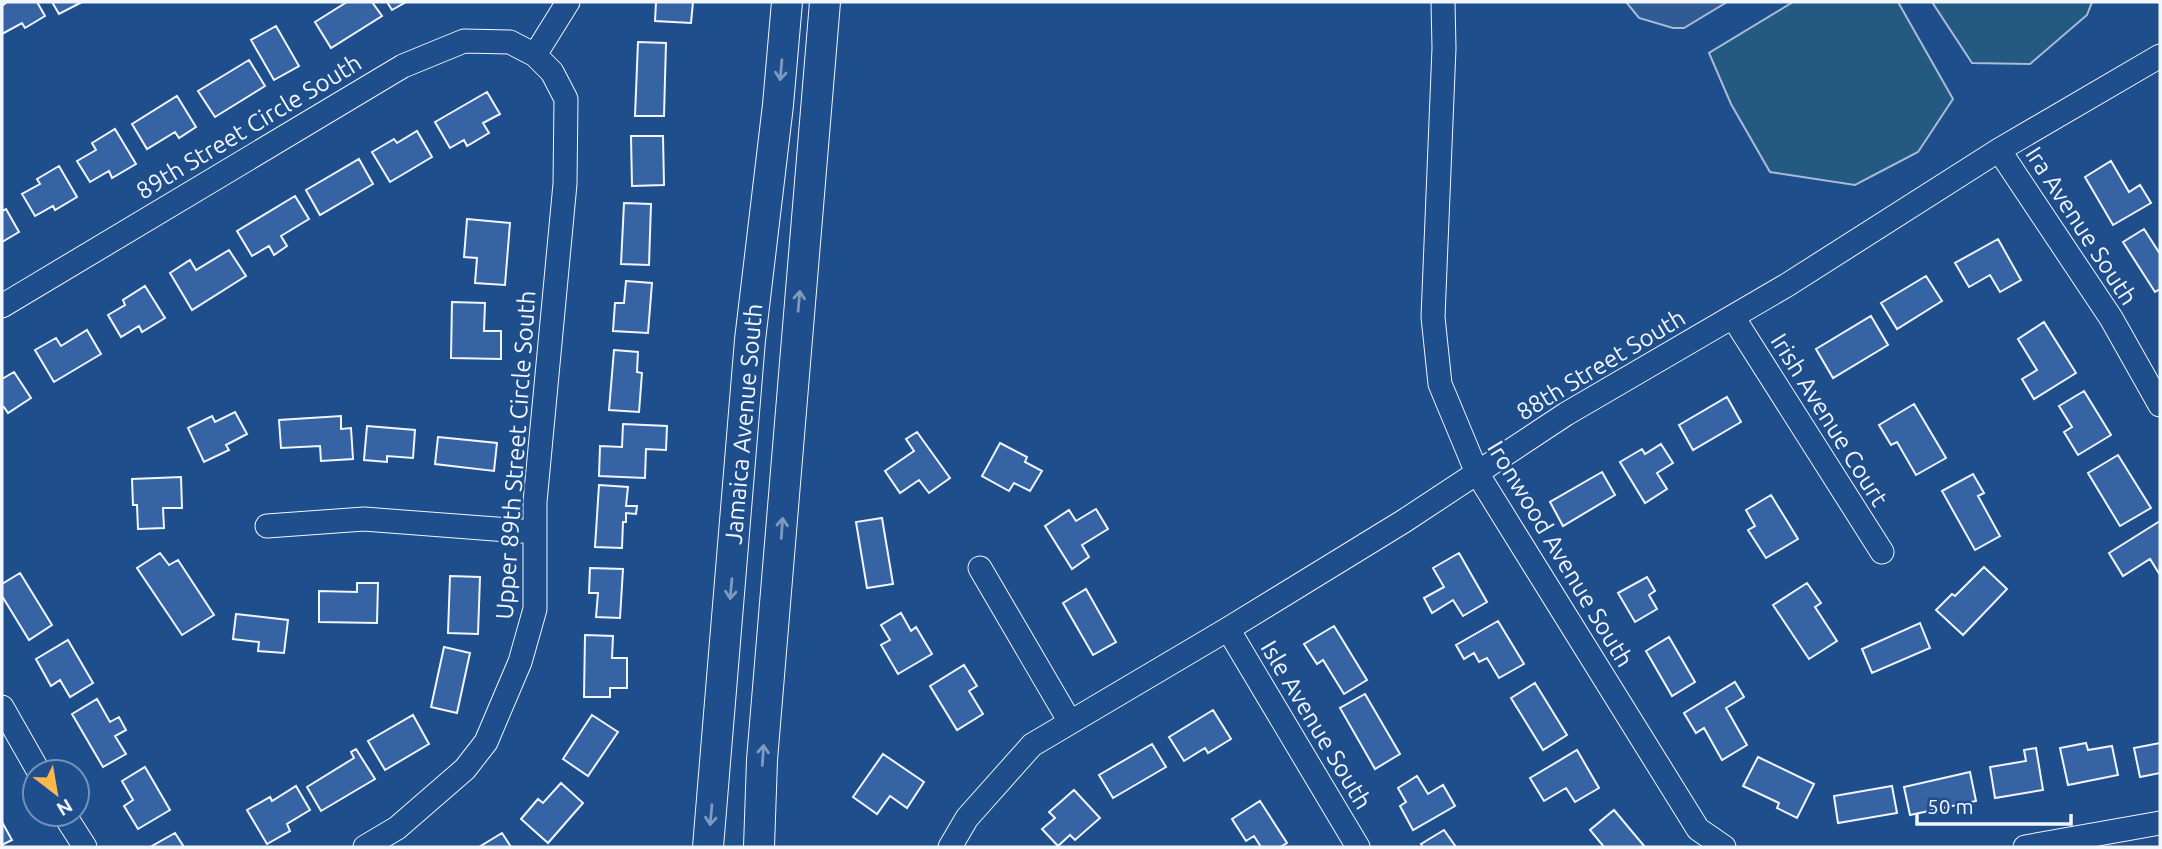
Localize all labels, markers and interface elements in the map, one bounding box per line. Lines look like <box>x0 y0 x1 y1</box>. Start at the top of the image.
street label: 89th Street Circle South <box>131 49 366 204</box>
one-way arrow <box>774 58 787 81</box>
street label: Ira Avenue South <box>2020 142 2143 310</box>
street label: Upper 89th Street Circle South <box>491 290 540 620</box>
one-way arrow <box>793 290 806 313</box>
street label: Jamaica Avenue South <box>720 302 767 546</box>
street label: 88th Street South <box>1512 304 1690 426</box>
street label: Irish Avenue Court <box>1766 329 1894 511</box>
street label: Ironwood Avenue South <box>1482 436 1639 672</box>
one-way arrow <box>776 517 789 540</box>
one-way arrow <box>724 577 737 599</box>
street label: Isle Avenue South <box>1256 636 1377 814</box>
one-way arrow <box>757 744 770 766</box>
north arrow <box>21 758 91 828</box>
scale bar <box>1917 782 2071 826</box>
text: N <box>53 794 77 821</box>
text: 50 m <box>1927 794 1974 818</box>
one-way arrow <box>704 804 717 826</box>

